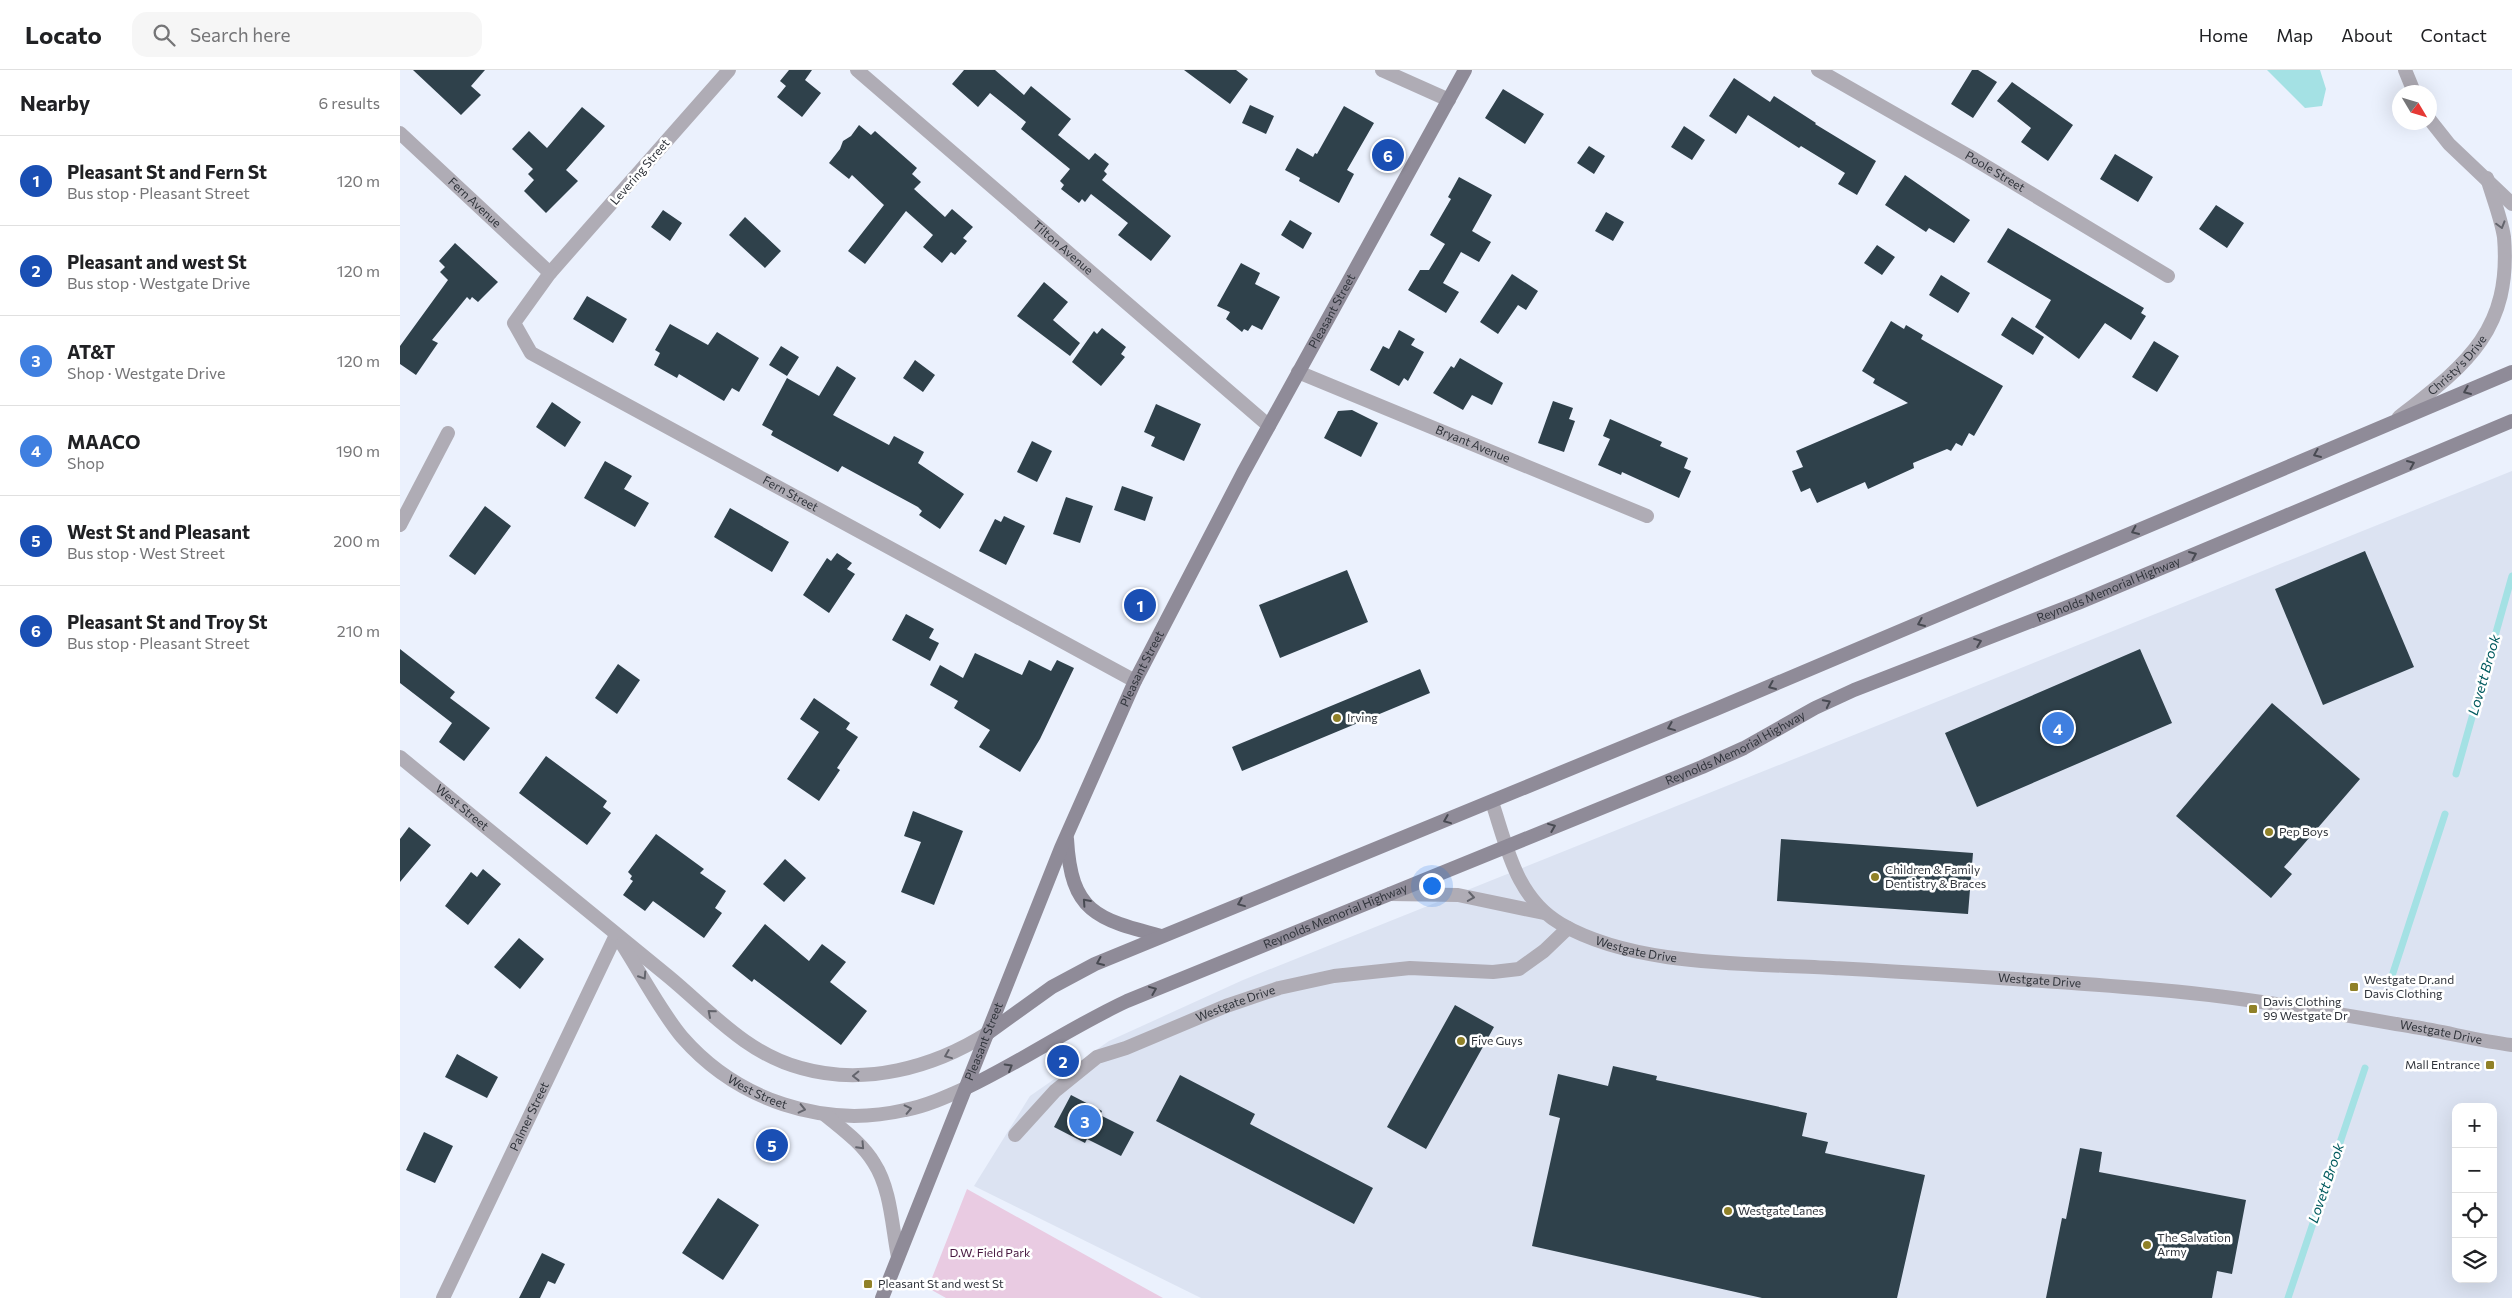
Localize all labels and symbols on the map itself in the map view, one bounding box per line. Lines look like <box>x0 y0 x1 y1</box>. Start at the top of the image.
north arrow <box>2392 85 2437 130</box>
street label: Levering Street <box>607 135 672 207</box>
pin: 6 <box>1372 136 1404 174</box>
street label: Poole Street <box>1963 147 2028 194</box>
street label: Fern Avenue <box>446 174 505 230</box>
street label: Tilton Avenue <box>1030 217 1096 277</box>
one-way arrow <box>2495 221 2505 229</box>
street label: Pleasant Street <box>1305 271 1357 351</box>
street label: Christy's Drive <box>2424 332 2489 398</box>
one-way arrow <box>2463 385 2472 396</box>
street label: Bryant Avenue <box>1434 422 1512 465</box>
one-way arrow <box>2313 448 2322 458</box>
one-way arrow <box>2406 460 2415 471</box>
street label: Fern Street <box>761 472 821 514</box>
one-way arrow <box>2131 524 2140 535</box>
one-way arrow <box>2188 551 2197 562</box>
street label: Reynolds Memorial Highway <box>2034 553 2182 624</box>
pin: 1 <box>1124 586 1156 624</box>
one-way arrow <box>1917 616 1926 627</box>
street label: Pleasant Street <box>1117 628 1166 709</box>
water label: Lovett Brook <box>2464 632 2503 717</box>
one-way arrow <box>1973 638 1981 648</box>
one-way arrow <box>1768 680 1776 690</box>
one-way arrow <box>1822 699 1831 709</box>
street label: Reynolds Memorial Highway <box>1663 707 1807 787</box>
pin: 4 <box>2042 709 2074 747</box>
place label: Irving <box>1347 710 1378 724</box>
marker: Irving <box>1331 712 1343 724</box>
one-way arrow <box>1667 721 1676 732</box>
street label: West Street <box>433 781 492 833</box>
one-way arrow <box>1443 814 1452 824</box>
one-way arrow <box>1547 823 1555 833</box>
place label: Pep Boys <box>2279 824 2328 838</box>
marker: Pep Boys <box>2263 826 2275 838</box>
place label: Children & Family Dentistry & Braces <box>1885 862 1986 890</box>
marker: Children & Family Dentistry & Braces <box>1869 871 1881 883</box>
your location <box>1419 873 1445 899</box>
street label: Reynolds Memorial Highway <box>1261 880 1409 951</box>
one-way arrow <box>1467 891 1475 902</box>
one-way arrow <box>1237 897 1246 907</box>
one-way arrow <box>1083 899 1092 908</box>
street label: Westgate Drive <box>1594 933 1678 964</box>
one-way arrow <box>1096 956 1104 966</box>
street label: Westgate Drive <box>1998 970 2082 990</box>
one-way arrow <box>636 971 646 980</box>
place label: Westgate Dr.and Davis Clothing <box>2364 972 2454 1000</box>
marker: Westgate Dr.and Davis Clothing <box>2348 981 2360 993</box>
street label: Westgate Drive <box>1193 982 1277 1024</box>
one-way arrow <box>1148 986 1156 996</box>
place label: Davis Clothing 99 Westgate Dr <box>2263 994 2348 1022</box>
street label: Pleasant Street <box>961 1000 1005 1082</box>
marker: Davis Clothing 99 Westgate Dr <box>2247 1003 2259 1015</box>
one-way arrow <box>707 1010 716 1019</box>
street label: Westgate Drive <box>2399 1017 2483 1046</box>
place label: Five Guys <box>1471 1033 1523 1047</box>
marker: Five Guys <box>1455 1035 1467 1047</box>
pin: 2 <box>1047 1042 1079 1080</box>
one-way arrow <box>944 1048 953 1059</box>
place label: Mall Entrance <box>2405 1057 2480 1071</box>
marker: Mall Entrance <box>2484 1059 2496 1071</box>
one-way arrow <box>1004 1063 1013 1073</box>
one-way arrow <box>852 1070 860 1081</box>
street label: West Street <box>725 1071 789 1111</box>
street label: Palmer Street <box>506 1079 551 1153</box>
pin: 3 <box>1069 1102 1101 1140</box>
one-way arrow <box>797 1103 806 1114</box>
one-way arrow <box>903 1104 912 1115</box>
pin: 5 <box>756 1126 788 1164</box>
water label: Lovett Brook <box>2304 1140 2347 1225</box>
one-way arrow <box>855 1141 864 1150</box>
place label: Westgate Lanes <box>1738 1203 1824 1217</box>
marker: Westgate Lanes <box>1722 1205 1734 1217</box>
place label: The Salvation Army <box>2157 1230 2231 1258</box>
marker: The Salvation Army <box>2141 1239 2153 1251</box>
park label: D.W. Field Park <box>950 1245 1031 1259</box>
place label: Pleasant St and west St <box>878 1276 1004 1290</box>
marker: Pleasant St and west St <box>862 1278 874 1290</box>

